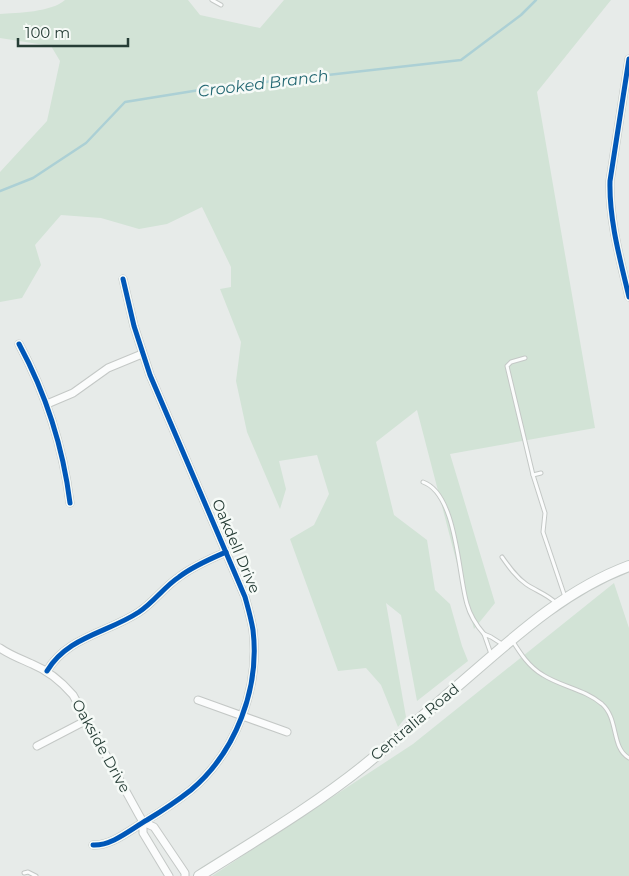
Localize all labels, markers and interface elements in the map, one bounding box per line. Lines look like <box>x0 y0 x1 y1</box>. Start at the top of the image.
scale bar <box>18 15 128 47</box>
text: 100 m <box>25 23 70 42</box>
water label: Crooked Branch <box>197 66 329 101</box>
street label: Oakdell Drive <box>208 496 265 596</box>
street label: Centralia Road <box>366 679 463 764</box>
street label: Oakside Drive <box>68 696 135 796</box>

